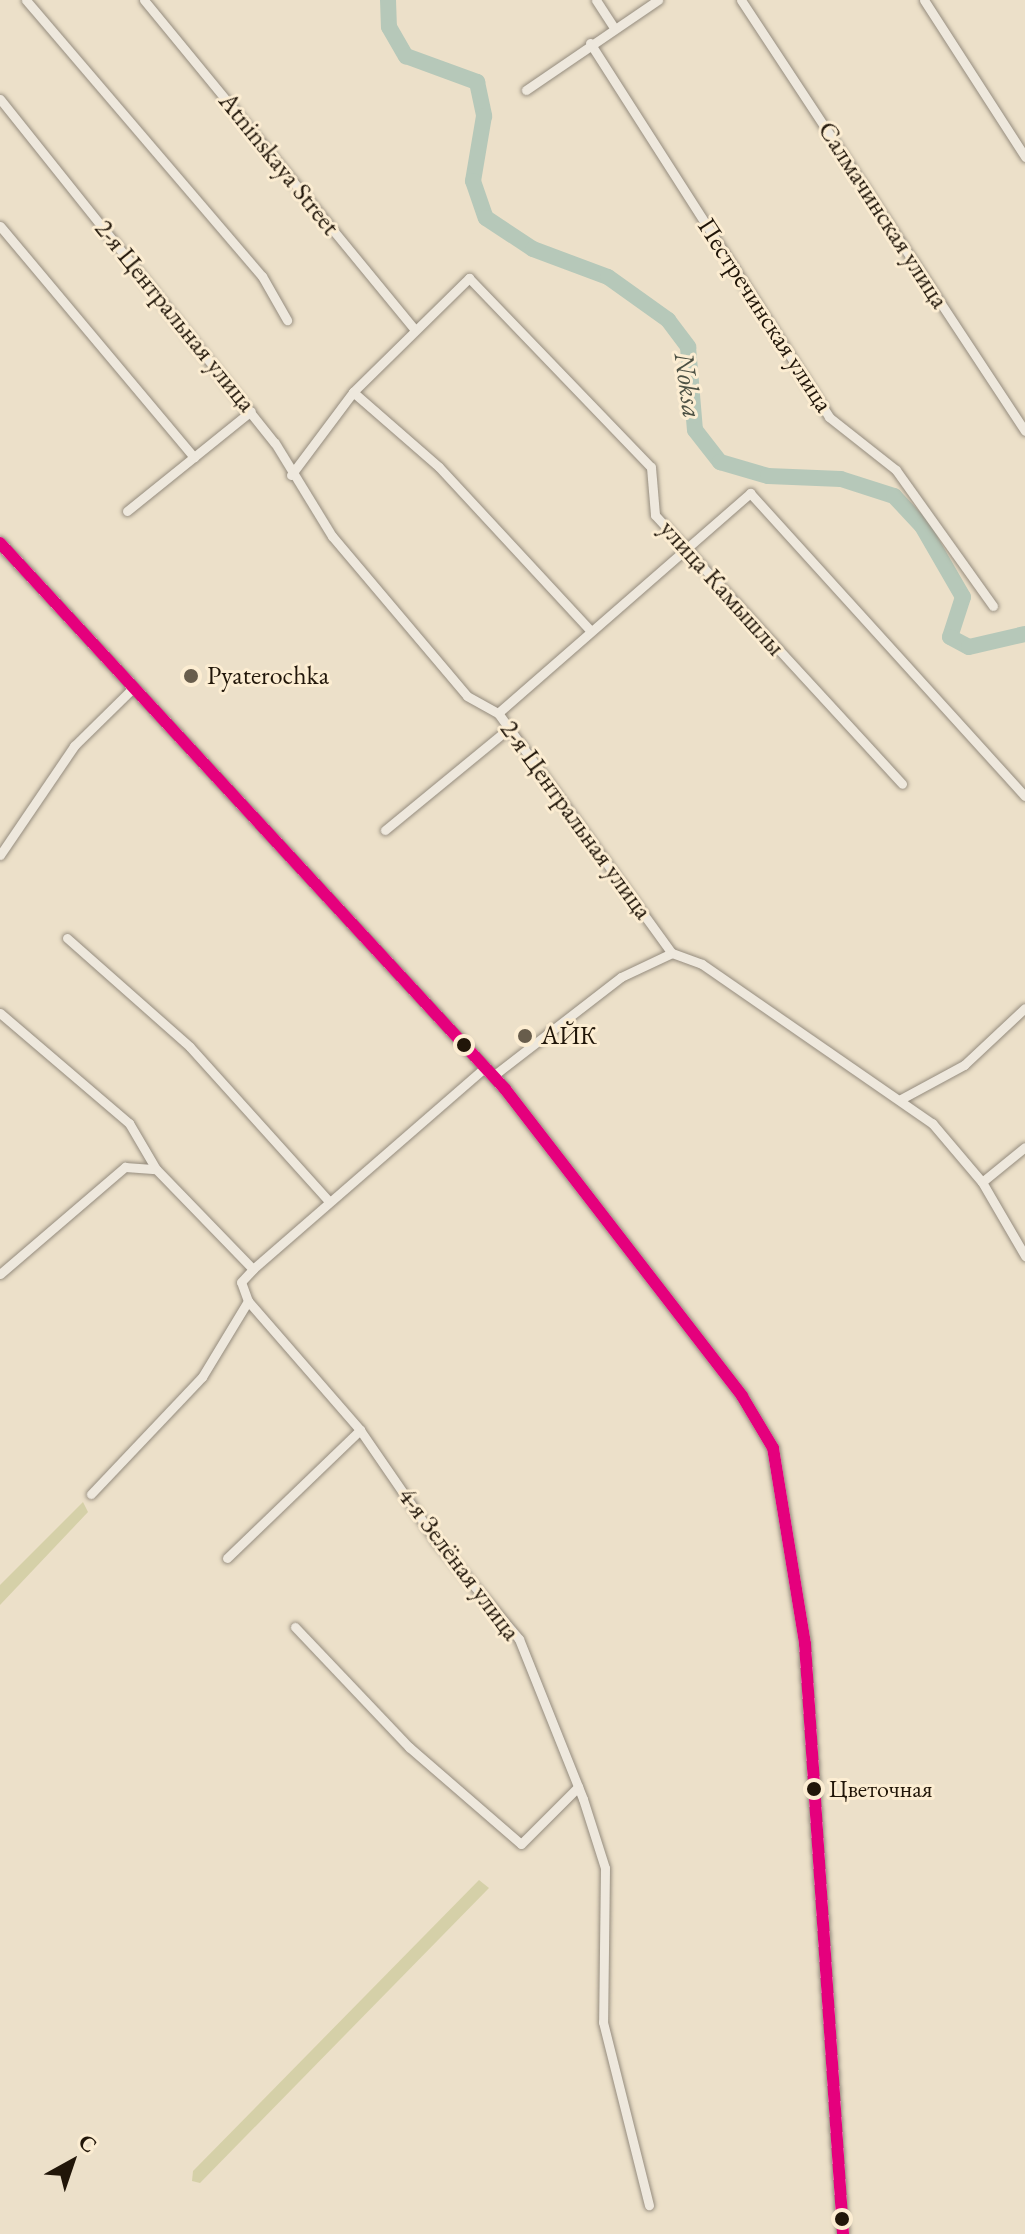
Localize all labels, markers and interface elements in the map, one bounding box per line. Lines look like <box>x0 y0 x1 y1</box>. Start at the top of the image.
street label: Atninskaya Street <box>212 86 346 242</box>
street label: Салмачинская улица <box>811 116 955 314</box>
street label: Пестречинская улица <box>691 212 839 418</box>
street label: 2-я Центральная улица <box>88 214 262 418</box>
water label: Noksa <box>668 350 710 420</box>
street label: улица Камышлы <box>653 514 791 662</box>
place label: Pyaterochka <box>207 660 329 692</box>
marker: Pyaterochka <box>182 667 200 685</box>
street label: 2-я Центральная улица <box>493 714 659 926</box>
place label: АЙК <box>541 1020 597 1052</box>
marker: АЙК <box>516 1027 534 1045</box>
unlabelled marker <box>456 1037 472 1053</box>
street label: 4-я Зелёная улица <box>391 1481 527 1647</box>
place label: Цветочная <box>829 1775 932 1803</box>
marker: Цветочная <box>806 1781 822 1797</box>
north arrow <box>32 2122 112 2202</box>
text: С <box>72 2127 103 2159</box>
unlabelled marker <box>834 2211 850 2227</box>

